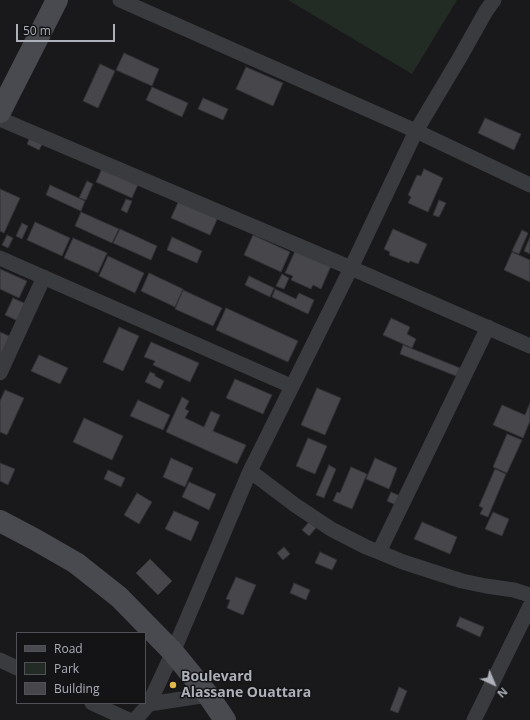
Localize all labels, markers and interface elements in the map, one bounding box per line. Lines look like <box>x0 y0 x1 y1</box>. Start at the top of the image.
scale bar <box>18 16 117 42</box>
text: 50 m <box>23 22 51 39</box>
legend <box>16 632 146 704</box>
text: Road <box>54 640 83 657</box>
text: Park <box>54 660 79 677</box>
north arrow <box>474 664 514 704</box>
place label: Boulevard Alassane Ouattara <box>181 669 311 702</box>
text: Building <box>54 680 99 697</box>
marker: Boulevard Alassane Ouattara <box>168 680 178 690</box>
text: N <box>494 684 511 701</box>

